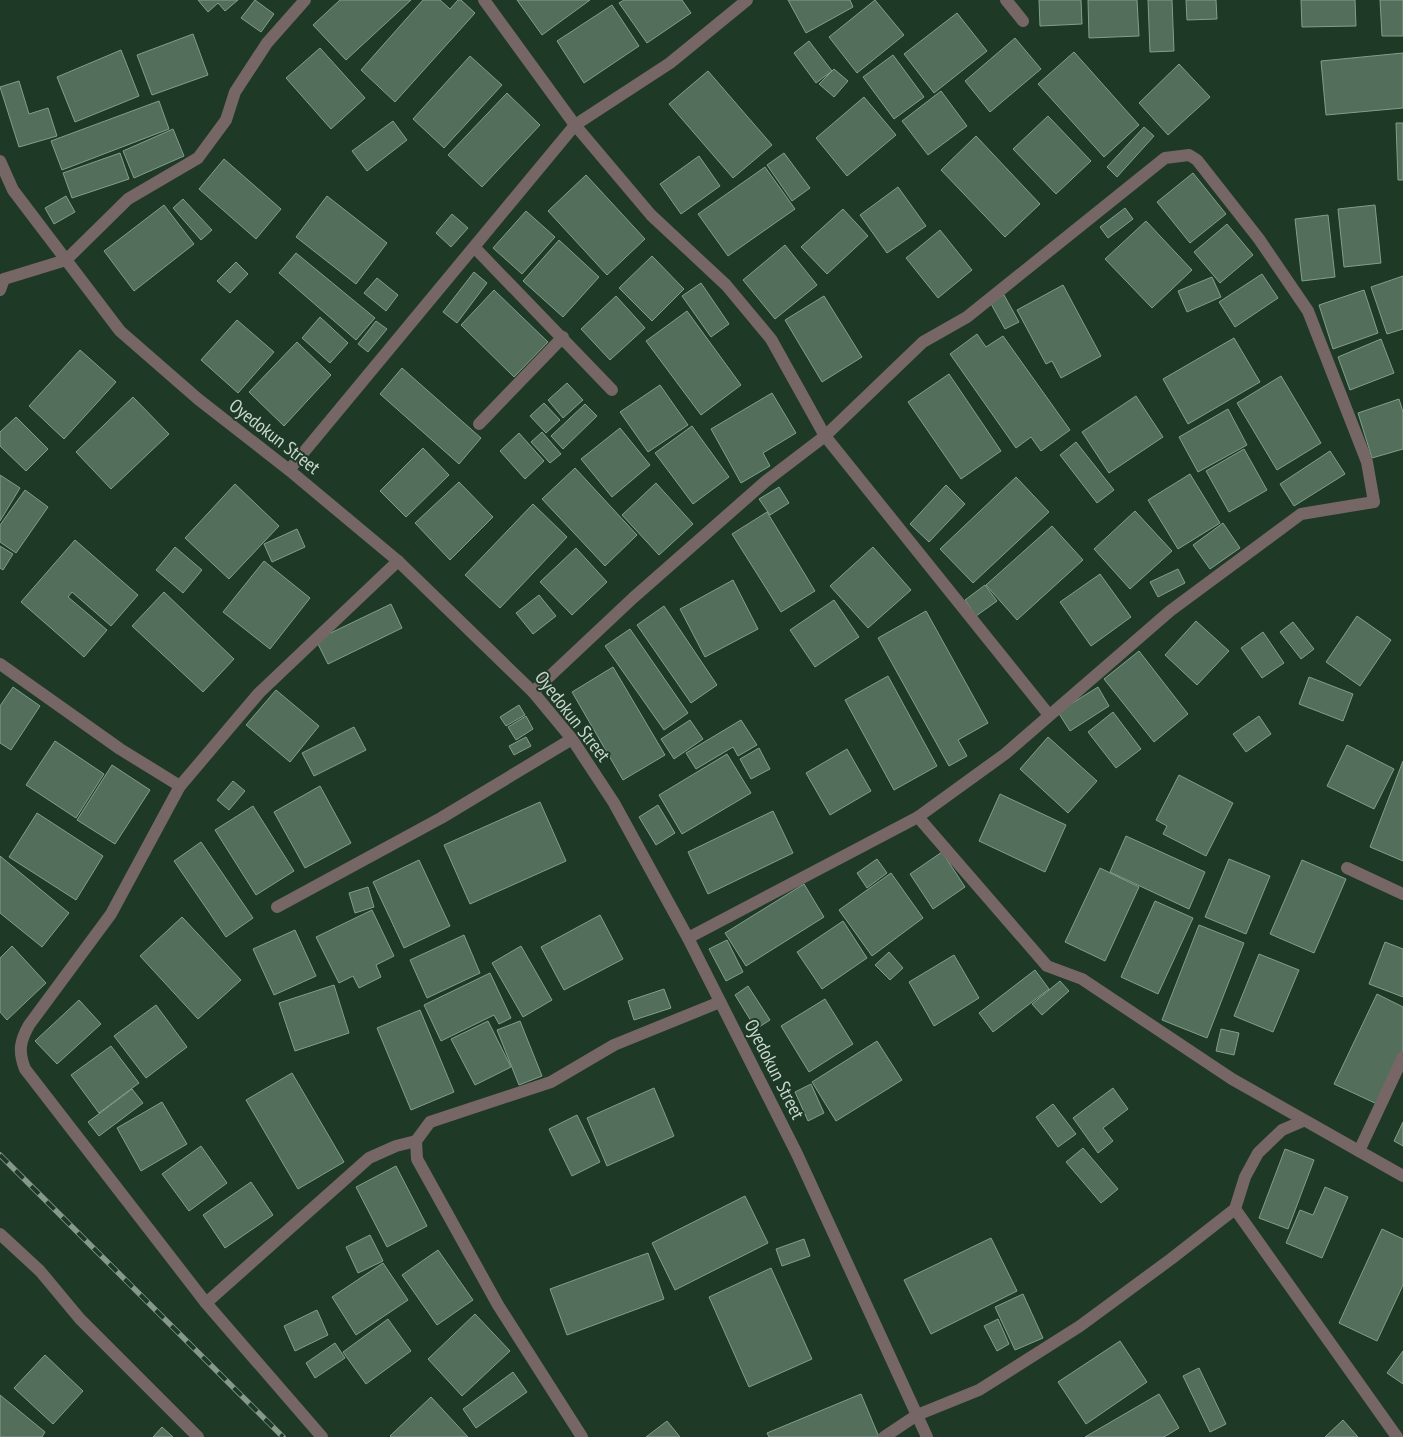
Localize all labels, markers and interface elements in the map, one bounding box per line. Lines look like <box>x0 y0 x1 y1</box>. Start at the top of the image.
street label: Oyedokun Street <box>225 393 326 479</box>
street label: Oyedokun Street <box>530 666 616 767</box>
street label: Oyedokun Street <box>740 1015 811 1124</box>

